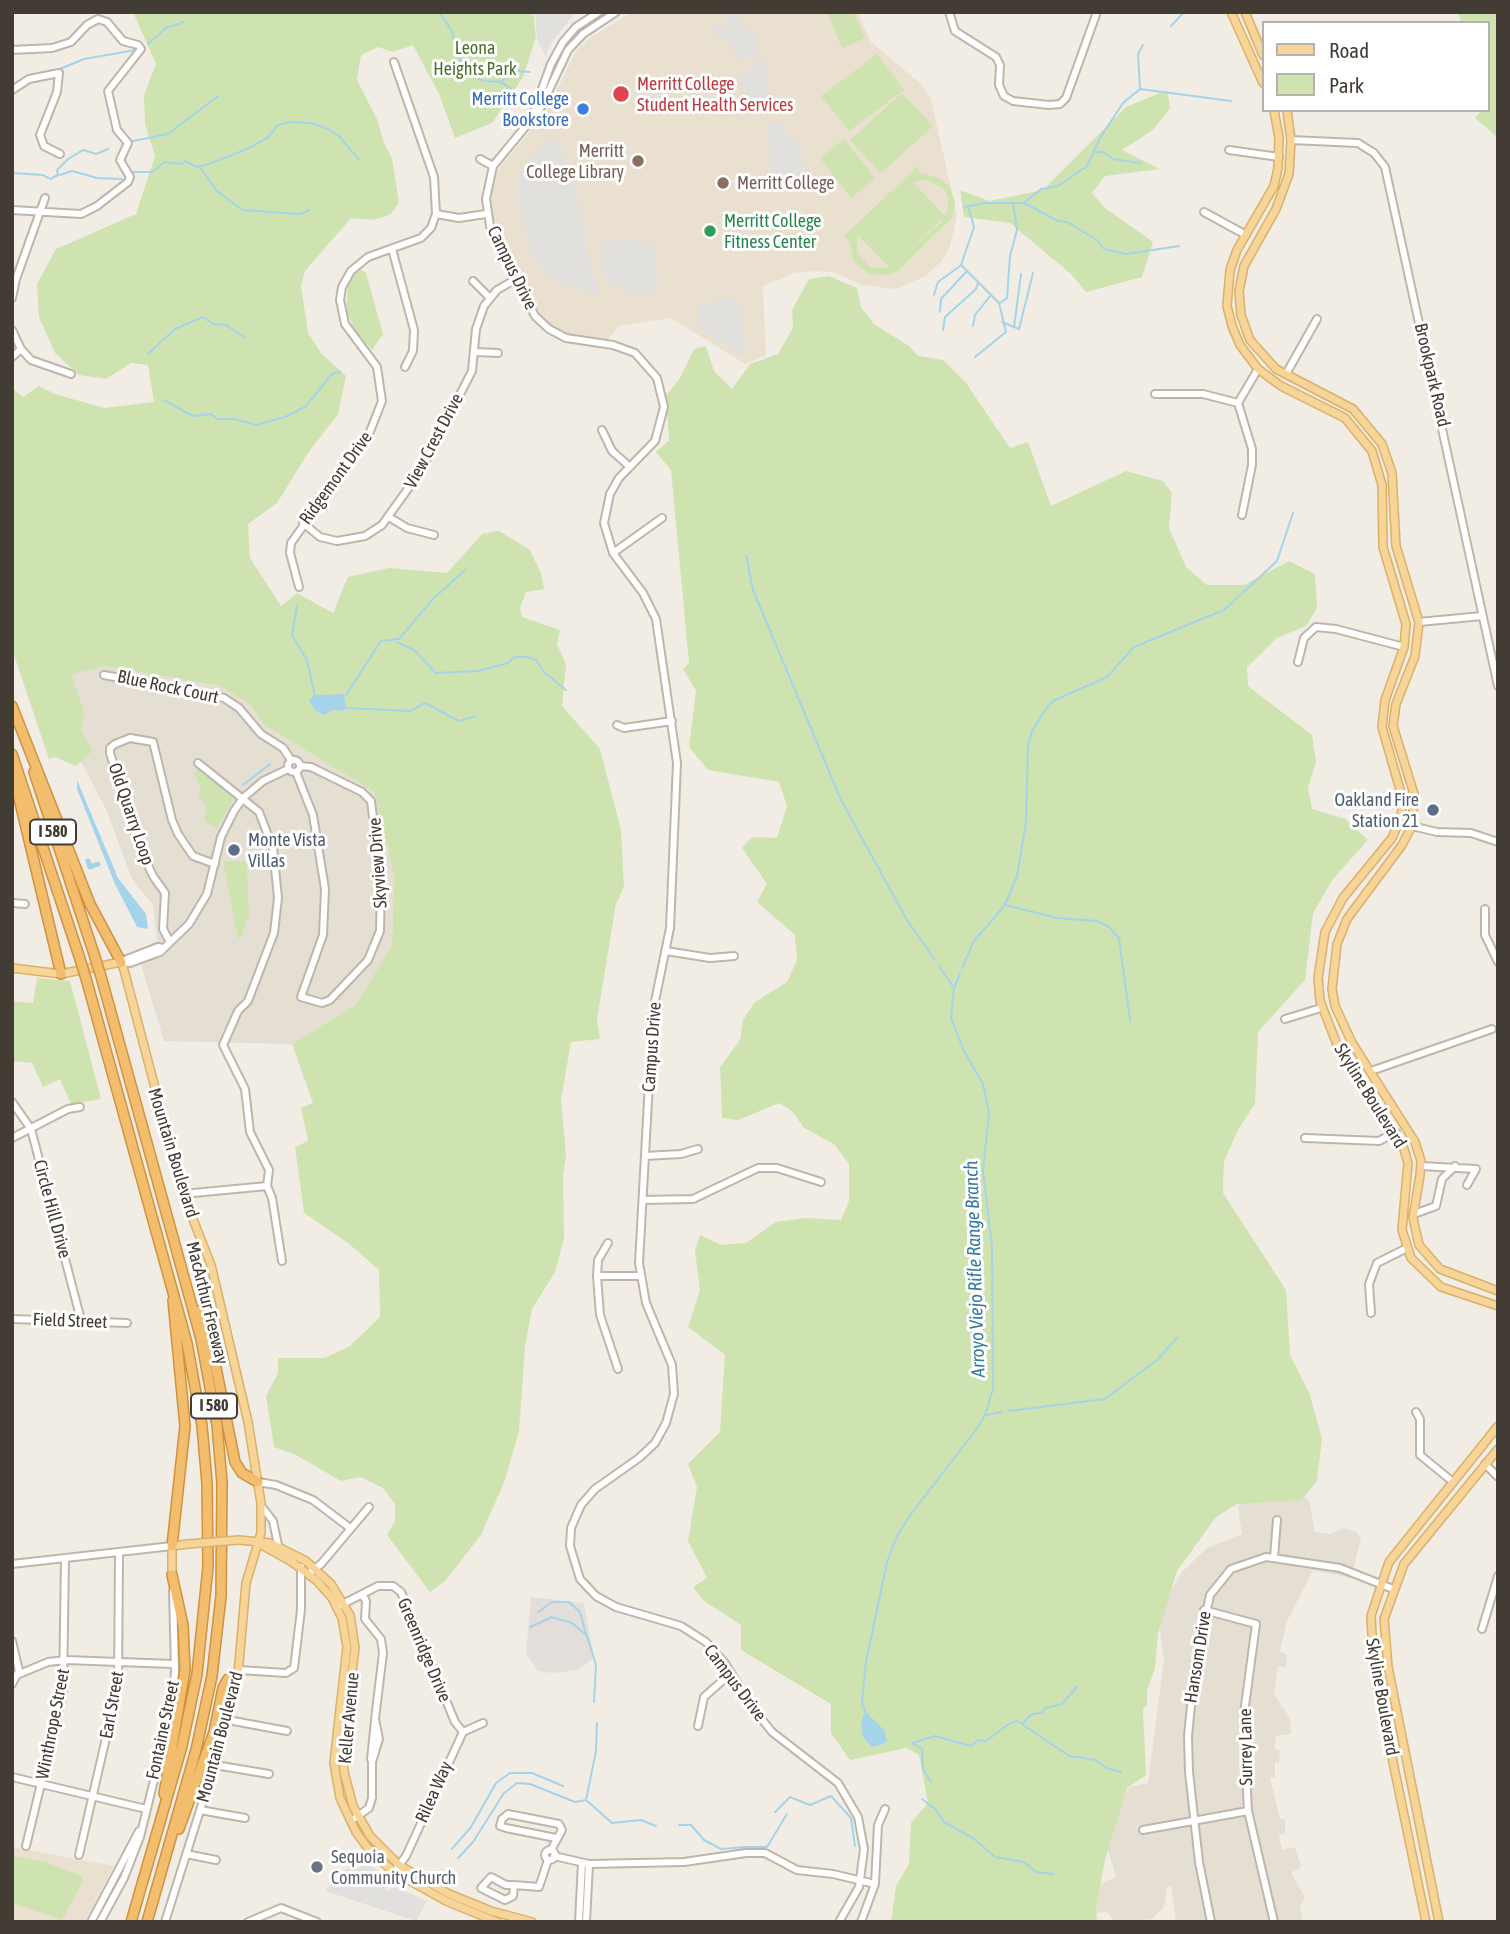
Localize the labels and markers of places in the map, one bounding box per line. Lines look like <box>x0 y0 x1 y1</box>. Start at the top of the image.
place label: Merritt College Student Health Services <box>637 73 793 116</box>
marker: Merritt College Student Health Services <box>611 84 631 104</box>
place label: Merritt College Bookstore <box>472 88 569 130</box>
marker: Merritt College Bookstore <box>575 101 591 117</box>
place label: Merritt College Library <box>526 140 624 182</box>
marker: Merritt College Library <box>630 153 646 169</box>
place label: Merritt College <box>737 172 834 194</box>
marker: Merritt College <box>715 175 731 191</box>
place label: Merritt College Fitness Center <box>724 210 821 252</box>
marker: Merritt College Fitness Center <box>702 223 718 239</box>
place label: Oakland Fire Station 21 <box>1334 789 1419 832</box>
marker: Oakland Fire Station 21 <box>1425 802 1441 818</box>
place label: Monte Vista Villas <box>248 829 326 872</box>
marker: Monte Vista Villas <box>226 842 242 858</box>
place label: Sequoia Community Church <box>331 1846 456 1888</box>
marker: Sequoia Community Church <box>309 1859 325 1875</box>

